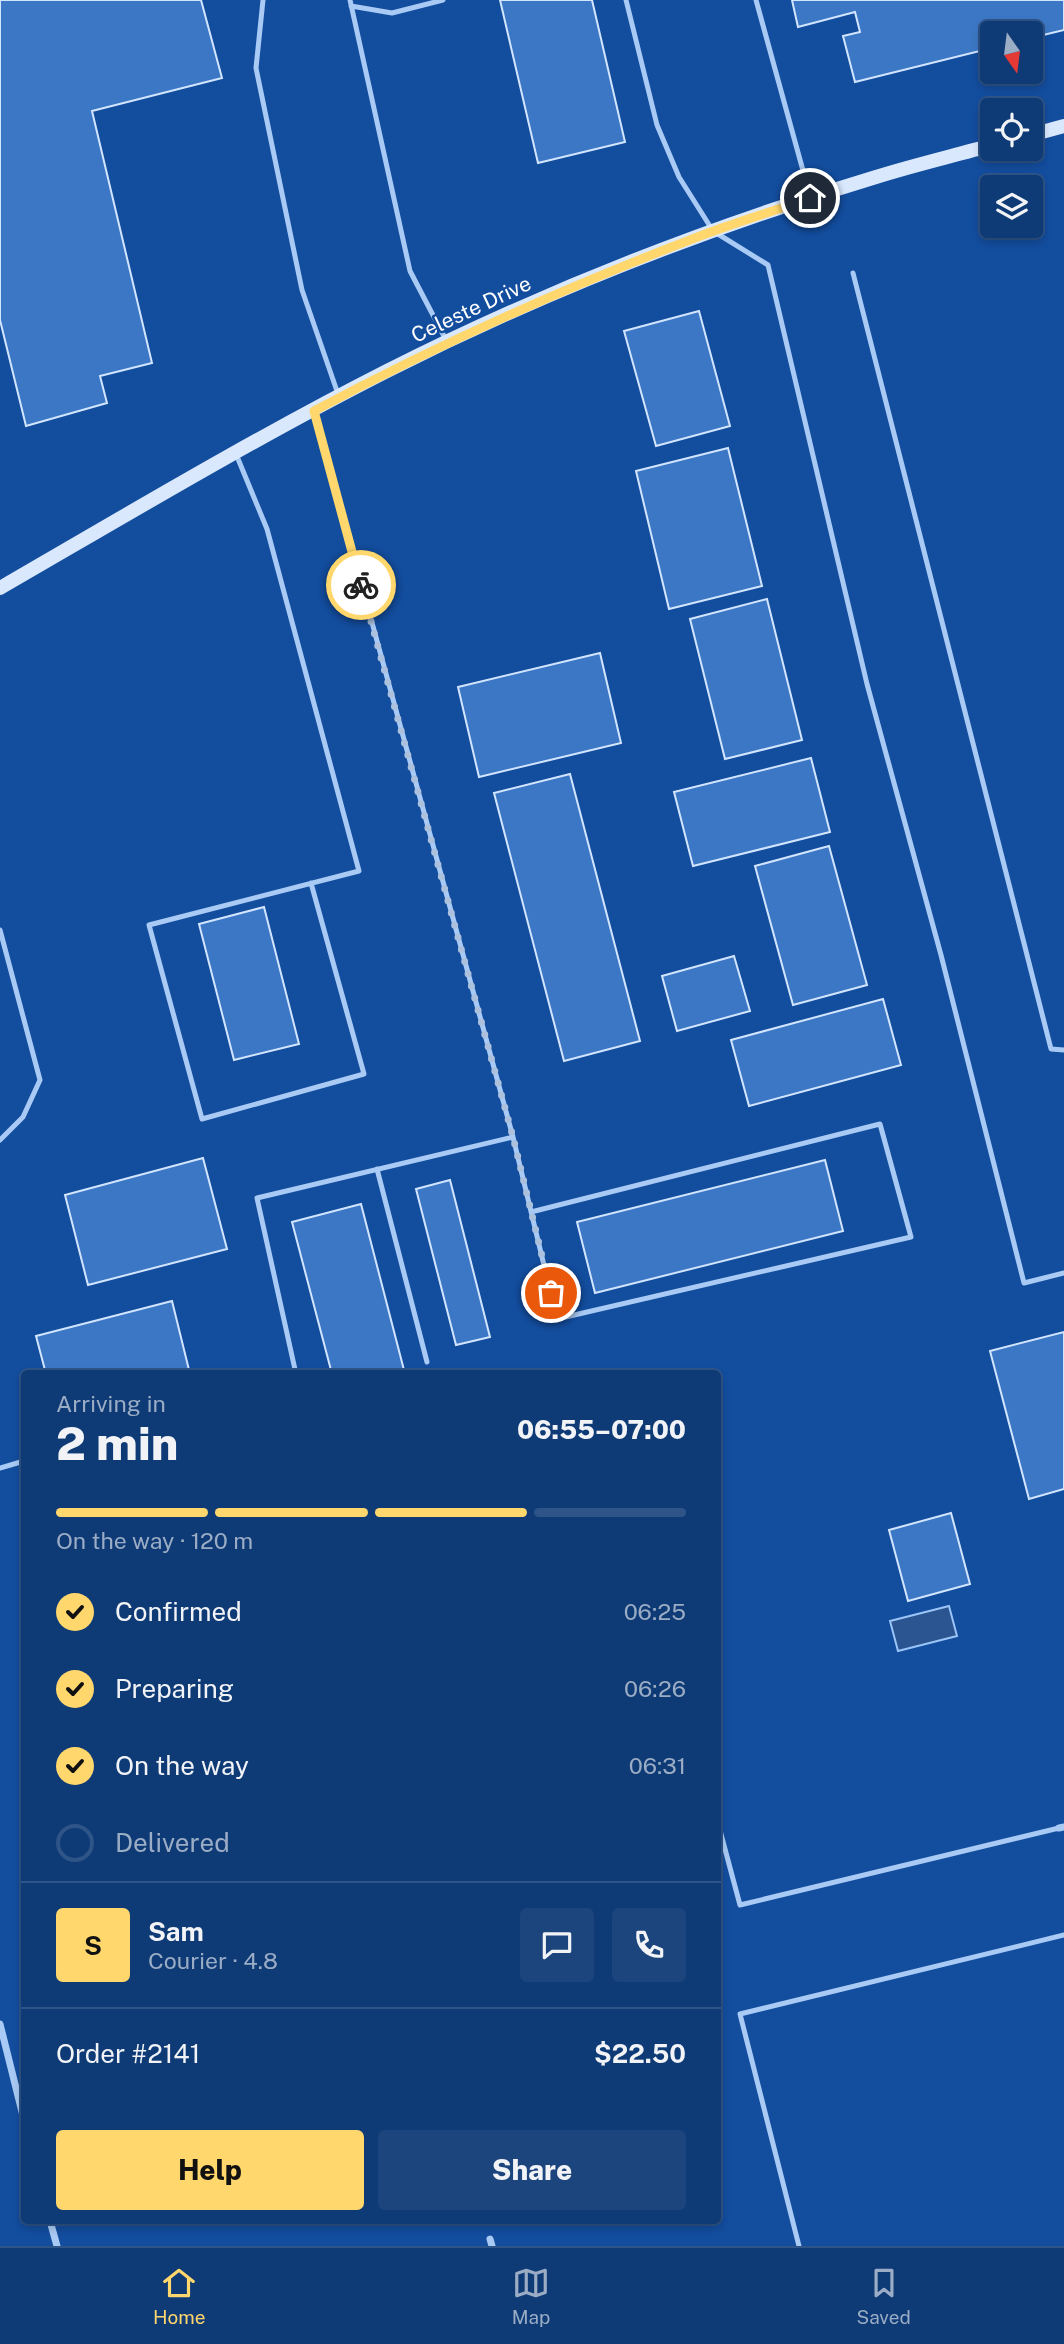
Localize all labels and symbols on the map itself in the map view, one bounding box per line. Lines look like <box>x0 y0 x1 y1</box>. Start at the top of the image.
north arrow <box>980 21 1043 84</box>
pin <box>780 168 840 228</box>
street label: Celeste Drive <box>407 270 535 348</box>
courier <box>326 550 396 620</box>
pin <box>521 1263 581 1323</box>

